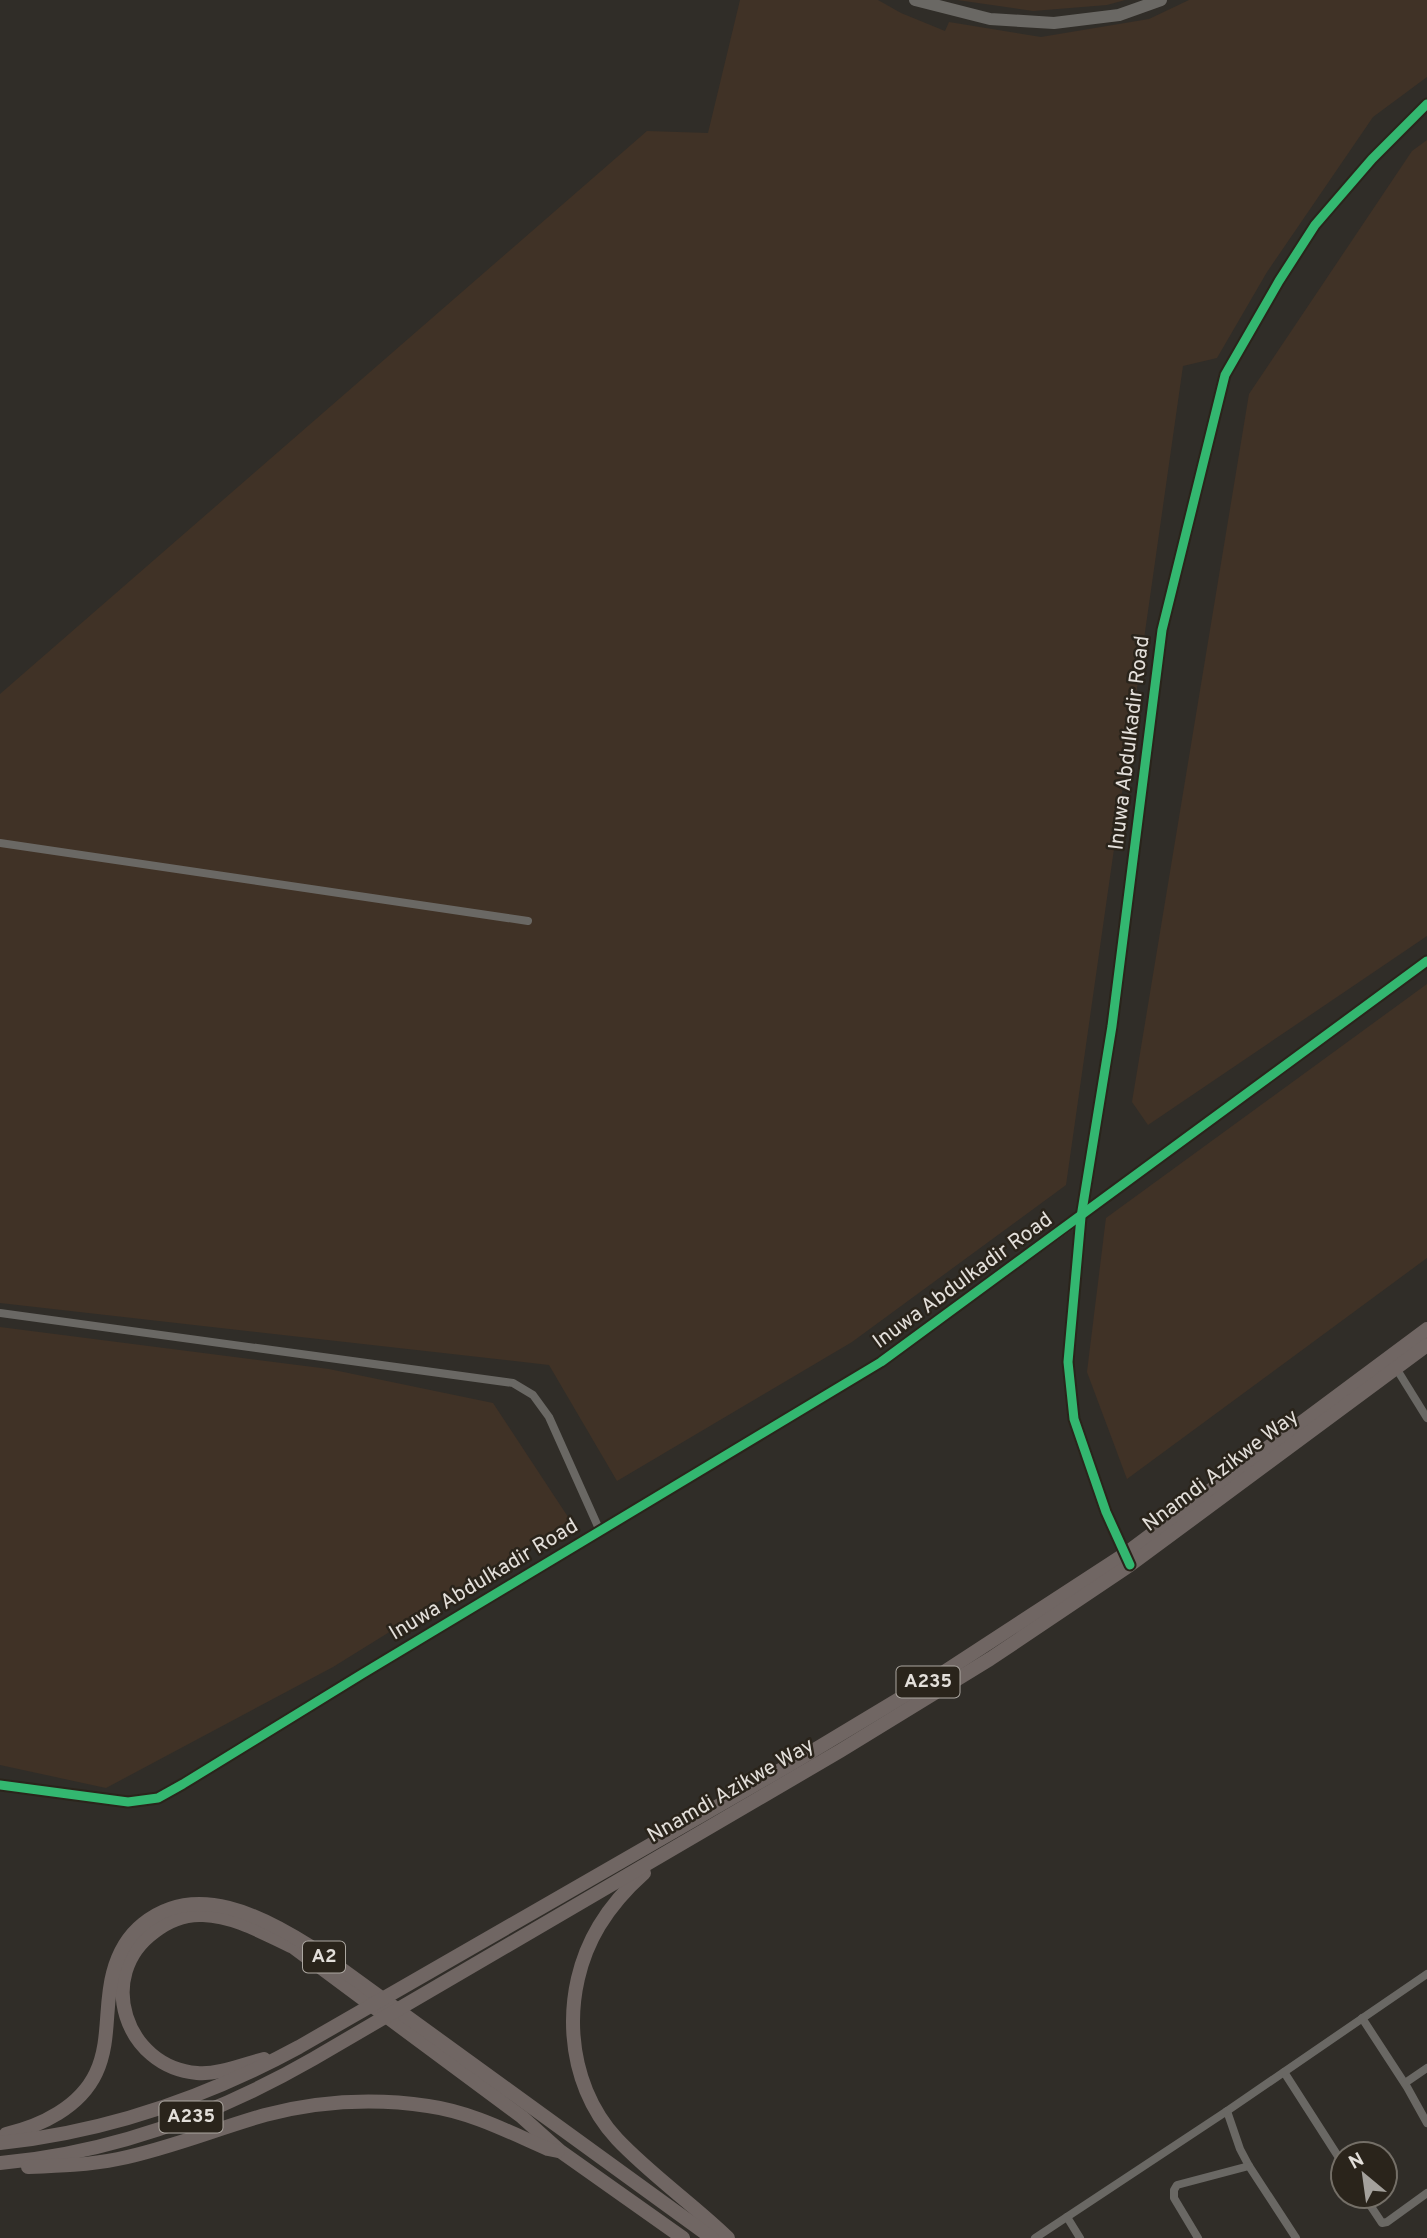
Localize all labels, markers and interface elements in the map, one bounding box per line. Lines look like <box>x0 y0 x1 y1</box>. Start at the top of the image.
street label: Inuwa Abdulkadir Road <box>1103 634 1157 852</box>
street label: Inuwa Abdulkadir Road <box>868 1207 1058 1355</box>
street label: Nnamdi Azikwe Way <box>1138 1404 1304 1538</box>
street label: Inuwa Abdulkadir Road <box>385 1513 583 1647</box>
road number: A235 <box>897 1666 960 1698</box>
street label: Nnamdi Azikwe Way <box>643 1732 819 1850</box>
road number: A2 <box>303 1941 345 1972</box>
road number: A235 <box>160 2102 222 2132</box>
north arrow <box>1329 2140 1399 2210</box>
text: N <box>1345 2148 1369 2176</box>

